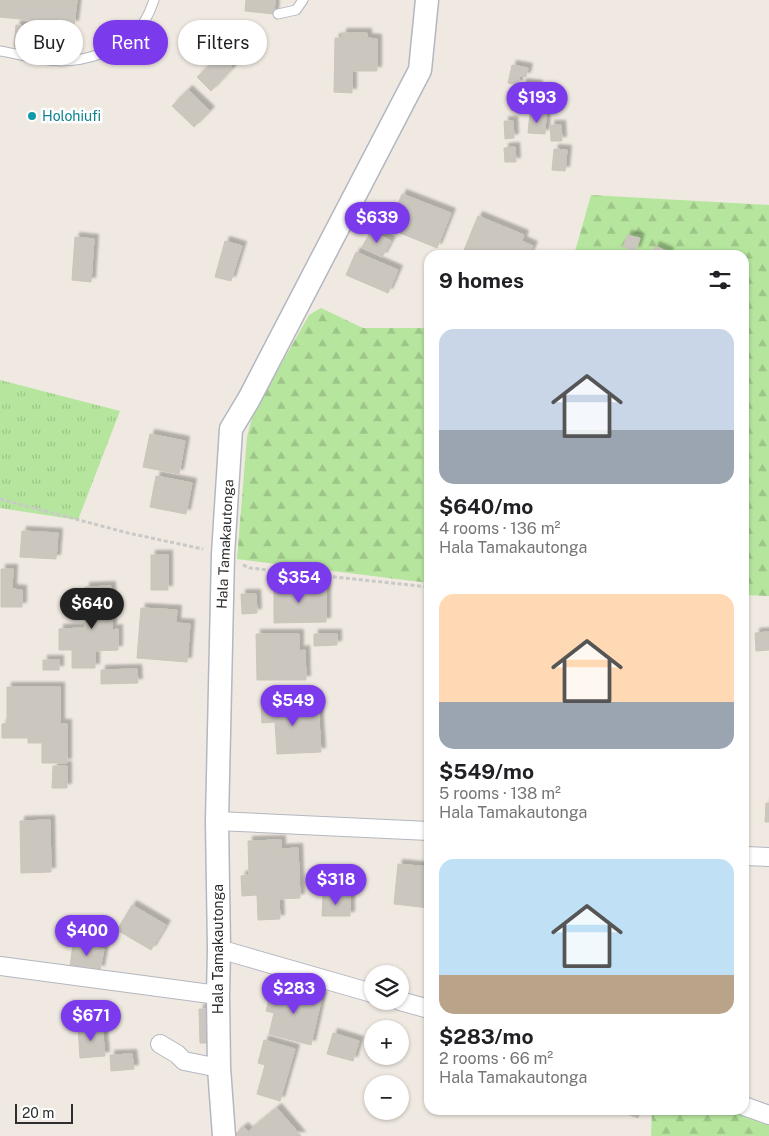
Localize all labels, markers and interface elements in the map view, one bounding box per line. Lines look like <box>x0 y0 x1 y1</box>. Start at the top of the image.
chip: Buy <box>15 20 83 65</box>
chip: Rent <box>93 20 168 65</box>
chip: Filters <box>178 20 267 65</box>
pin: $193 <box>507 82 567 124</box>
text: $193 <box>518 88 556 107</box>
place label: Holohiufi <box>42 108 101 124</box>
marker: Holohiufi <box>26 110 38 122</box>
pin: $639 <box>347 202 407 244</box>
text: $639 <box>356 208 398 227</box>
icon: filters <box>706 266 734 294</box>
text: 9 homes <box>439 268 524 293</box>
icon: home <box>542 361 632 451</box>
street label: Hala Tamakautonga <box>214 479 236 609</box>
text: $640/mo <box>439 494 533 519</box>
text: 4 rooms · 136 m² <box>439 519 560 538</box>
text: Hala Tamakautonga <box>439 538 587 557</box>
pin: $354 <box>269 562 329 604</box>
text: $354 <box>278 568 320 587</box>
pin: $640 <box>62 588 122 630</box>
text: $640 <box>71 594 113 613</box>
icon: home <box>542 626 632 716</box>
pin: $549 <box>263 684 323 727</box>
text: $549 <box>272 691 314 710</box>
text: $549/mo <box>439 759 534 784</box>
text: 5 rooms · 138 m² <box>439 784 561 803</box>
text: Hala Tamakautonga <box>439 803 587 822</box>
pin: $318 <box>306 864 366 906</box>
text: $318 <box>316 870 356 889</box>
street label: Hala Tamakautonga <box>210 884 226 1014</box>
icon: home <box>542 891 632 981</box>
pin: $400 <box>57 914 117 957</box>
text: $400 <box>66 921 108 940</box>
map controls <box>364 965 409 1120</box>
button: layers <box>364 965 409 1010</box>
pin: $283 <box>264 972 324 1015</box>
text: $283 <box>273 979 315 998</box>
pin: $671 <box>61 1000 121 1042</box>
text: $671 <box>72 1006 110 1025</box>
button: + <box>364 1020 409 1065</box>
text: $283/mo <box>439 1024 534 1049</box>
text: 2 rooms · 66 m² <box>439 1049 553 1068</box>
text: Hala Tamakautonga <box>439 1068 587 1087</box>
button: − <box>364 1075 409 1120</box>
scale bar <box>15 1101 72 1124</box>
text: 20 m <box>22 1105 54 1121</box>

